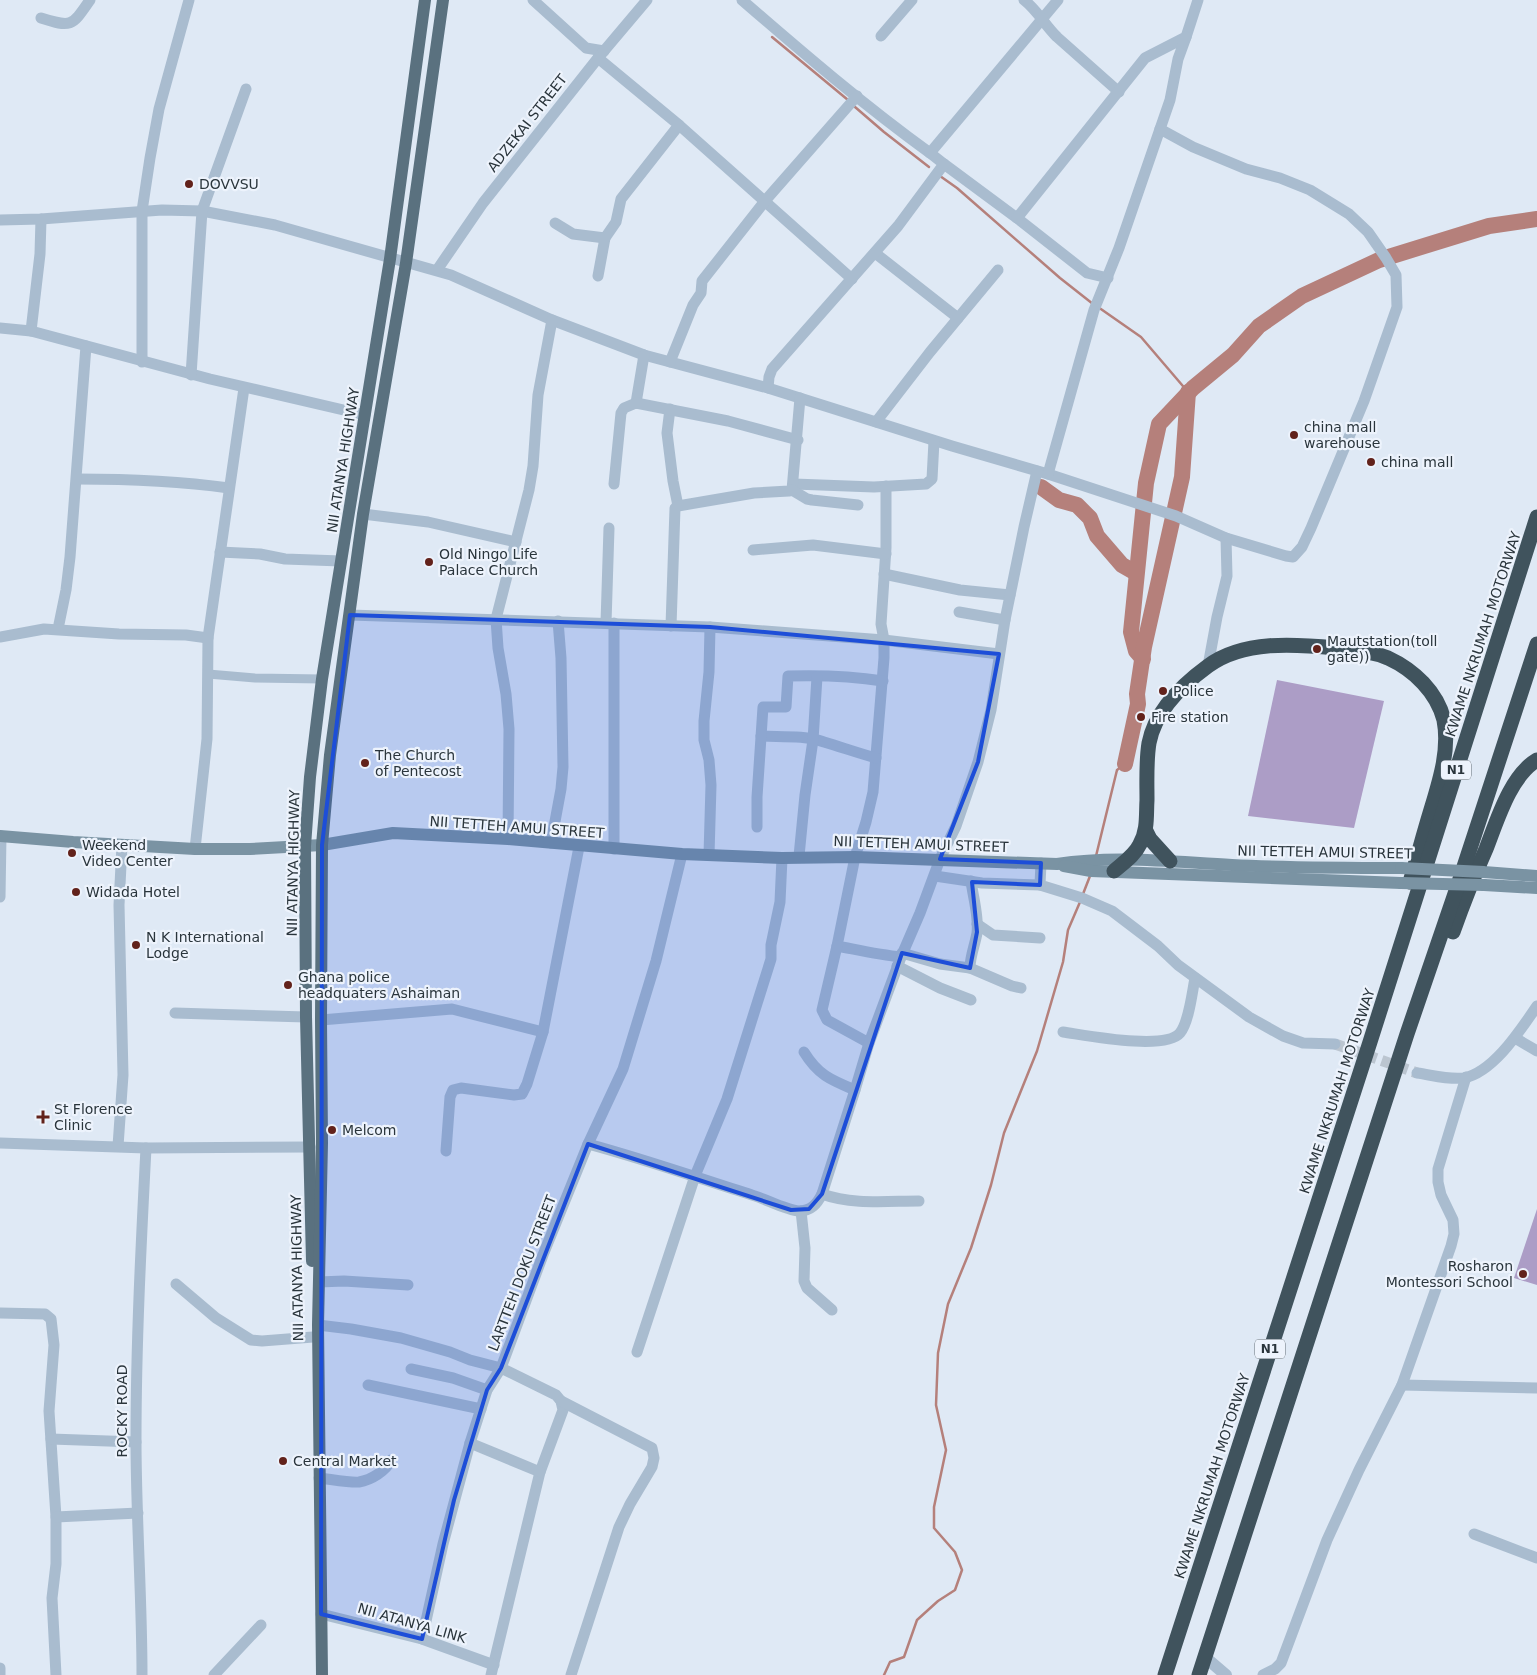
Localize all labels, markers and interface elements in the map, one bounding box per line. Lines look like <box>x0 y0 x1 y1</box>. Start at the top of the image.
street label: ADZEKAI STREET <box>484 71 570 175</box>
place label: DOVVSU <box>199 176 259 192</box>
marker: DOVVSU <box>183 178 195 190</box>
street label: NII ATANYA HIGHWAY <box>324 386 362 534</box>
place label: china mall warehouse <box>1304 419 1380 451</box>
marker: china mall warehouse <box>1288 429 1300 441</box>
place label: china mall <box>1381 454 1453 470</box>
marker: china mall <box>1365 456 1377 468</box>
street label: KWAME NKRUMAH MOTORWAY <box>1442 529 1524 739</box>
place label: Old Ningo Life Palace Church <box>439 546 538 578</box>
marker: Old Ningo Life Palace Church <box>423 556 435 568</box>
place label: Mautstation(toll gate)) <box>1327 633 1438 665</box>
marker: Mautstation(toll gate)) <box>1311 643 1323 655</box>
place label: Police <box>1173 683 1214 699</box>
marker: Police <box>1157 685 1169 697</box>
place label: Fire station <box>1151 709 1229 725</box>
marker: Fire station <box>1135 711 1147 723</box>
place label: The Church of Pentecost <box>374 747 462 779</box>
marker: The Church of Pentecost <box>359 757 371 769</box>
road number: N1 <box>1441 760 1471 780</box>
street label: NII ATANYA HIGHWAY <box>284 789 302 937</box>
street label: NII TETTEH AMUI STREET <box>429 813 605 841</box>
street label: NII TETTEH AMUI STREET <box>833 833 1009 855</box>
place label: Weekend Video Center <box>82 837 173 869</box>
street label: NII TETTEH AMUI STREET <box>1237 842 1413 862</box>
marker: Weekend Video Center <box>66 847 78 859</box>
place label: Widada Hotel <box>86 884 180 900</box>
marker: Widada Hotel <box>70 886 82 898</box>
place label: N K International Lodge <box>146 929 264 961</box>
marker: N K International Lodge <box>130 939 142 951</box>
place label: Ghana police headquaters Ashaiman <box>298 969 460 1001</box>
marker: Ghana police headquaters Ashaiman <box>282 979 294 991</box>
street label: KWAME NKRUMAH MOTORWAY <box>1296 986 1378 1196</box>
place label: St Florence Clinic <box>54 1101 133 1133</box>
marker: St Florence Clinic <box>36 1110 50 1124</box>
place label: Melcom <box>342 1122 396 1138</box>
marker: Melcom <box>326 1124 338 1136</box>
street label: LARTTEH DOKU STREET <box>485 1192 559 1353</box>
street label: NII ATANYA HIGHWAY <box>288 1194 306 1342</box>
place label: Rosharon Montessori School <box>1386 1258 1513 1290</box>
marker: Rosharon Montessori School <box>1517 1268 1529 1280</box>
road number: N1 <box>1255 1340 1285 1358</box>
street label: ROCKY ROAD <box>114 1364 130 1458</box>
street label: KWAME NKRUMAH MOTORWAY <box>1171 1371 1253 1581</box>
place label: Central Market <box>293 1453 397 1469</box>
marker: Central Market <box>277 1455 289 1467</box>
street label: NII ATANYA LINK <box>356 1600 469 1646</box>

